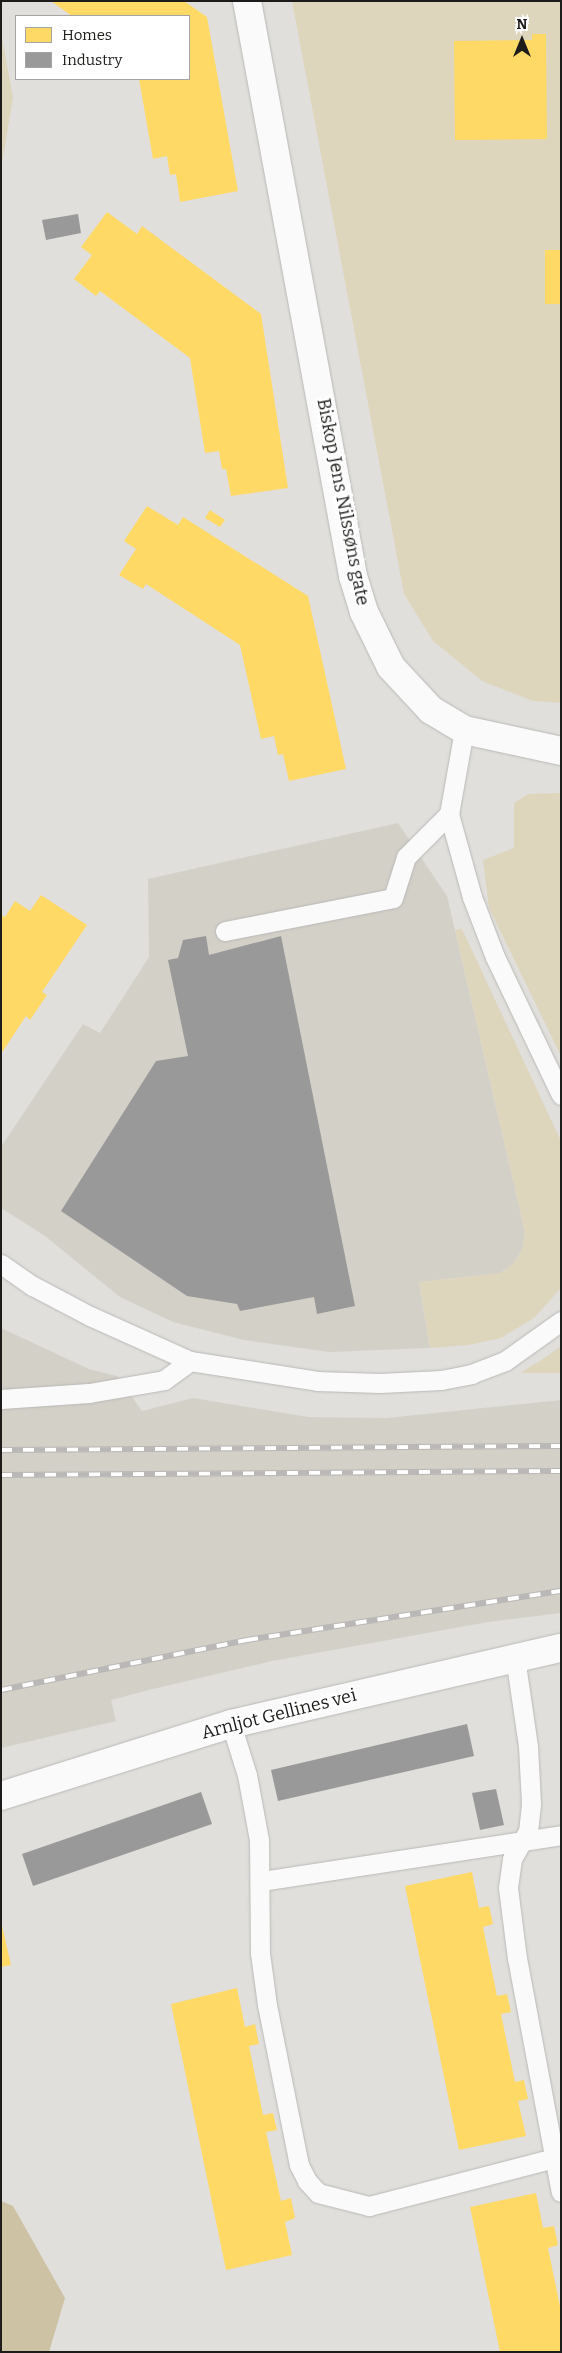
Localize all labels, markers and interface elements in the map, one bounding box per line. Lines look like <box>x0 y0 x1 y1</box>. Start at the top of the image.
legend <box>15 15 190 80</box>
north arrow <box>497 15 547 65</box>
text: N <box>517 16 527 33</box>
text: Homes <box>62 26 112 44</box>
text: Industry <box>62 51 122 69</box>
street label: Biskop Jens Nilssøns gate <box>312 397 374 607</box>
street label: Arnljot Gellines vei <box>199 1684 359 1744</box>

